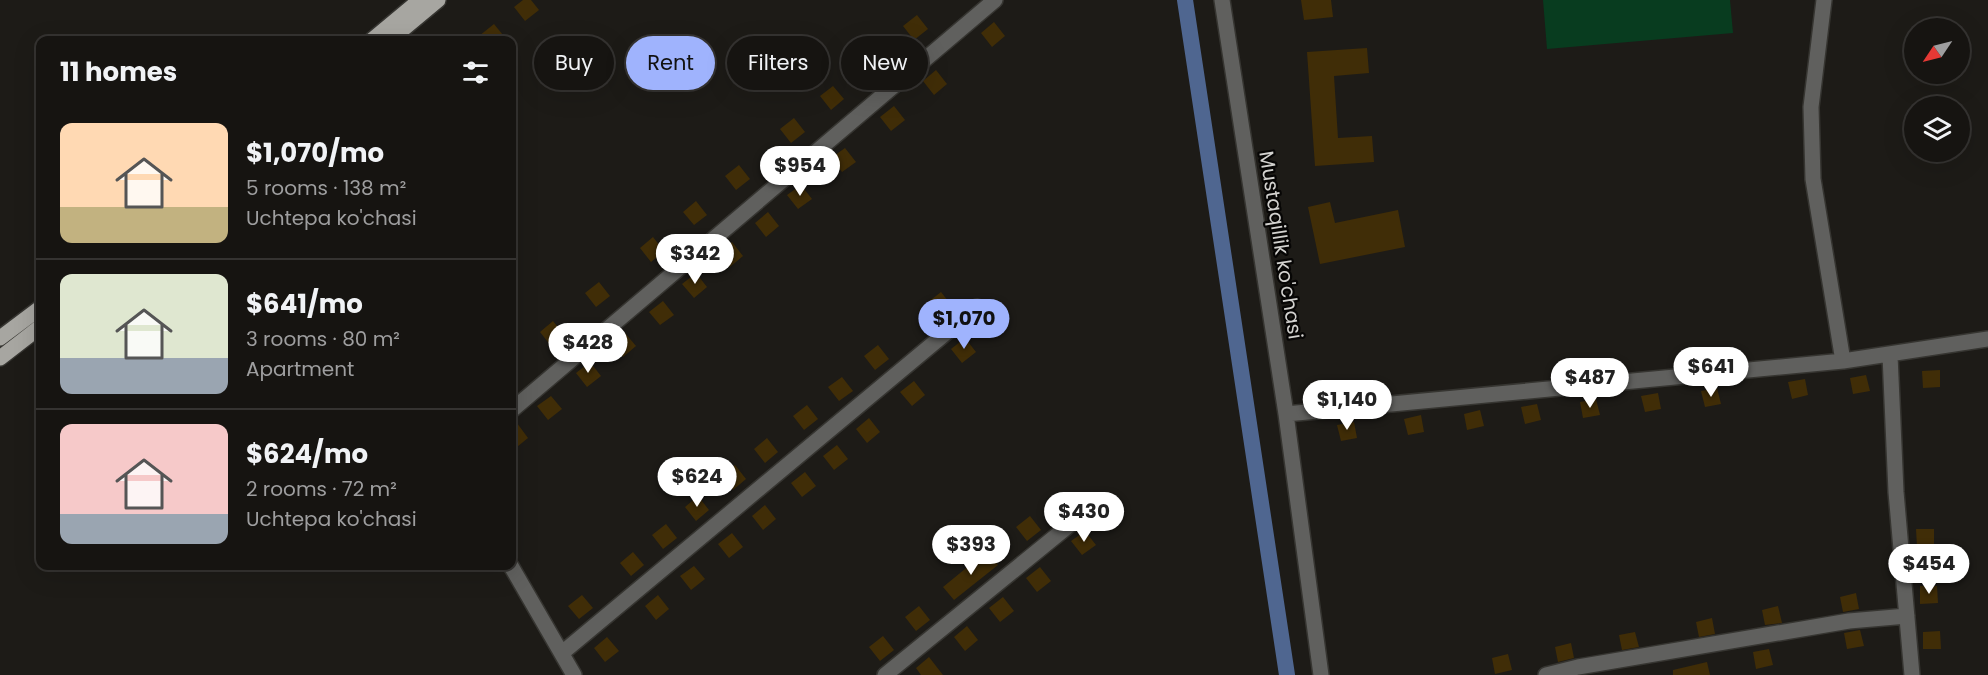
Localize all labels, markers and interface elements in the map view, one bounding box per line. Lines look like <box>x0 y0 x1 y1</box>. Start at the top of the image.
north arrow <box>1904 18 1970 84</box>
map controls <box>1904 18 1970 162</box>
chip: Buy <box>534 36 614 90</box>
chip: Rent <box>626 36 715 90</box>
chip: Filters <box>727 36 829 90</box>
chip: New <box>841 36 928 90</box>
text: 11 homes <box>60 54 177 90</box>
icon: filters <box>459 56 492 89</box>
button: layers <box>1904 96 1970 162</box>
text: $1,070/mo <box>246 135 384 171</box>
pin: $954 <box>764 146 836 197</box>
icon: home <box>108 147 180 219</box>
street label: Mustaqillik ko'chasi <box>1252 149 1310 341</box>
text: $954 <box>774 151 826 179</box>
text: 5 rooms · 138 m² <box>246 174 406 202</box>
text: Uchtepa ko'chasi <box>246 204 417 232</box>
pin: $342 <box>659 234 731 285</box>
text: $342 <box>670 239 720 267</box>
text: $641/mo <box>246 286 363 322</box>
icon: home <box>108 298 180 370</box>
pin: $1,070 <box>915 299 1013 350</box>
text: $1,070 <box>932 304 996 332</box>
pin: $428 <box>552 323 624 374</box>
text: 3 rooms · 80 m² <box>246 325 400 353</box>
text: $428 <box>562 328 614 356</box>
pin: $641 <box>1675 347 1747 398</box>
text: $641 <box>1688 352 1734 380</box>
text: Apartment <box>246 355 354 383</box>
pin: $487 <box>1554 358 1626 409</box>
text: $487 <box>1565 363 1615 391</box>
pin: $1,140 <box>1298 380 1396 431</box>
text: $1,140 <box>1317 385 1377 413</box>
text: $624/mo <box>246 436 368 472</box>
icon: home <box>108 448 180 520</box>
pin: $624 <box>661 457 733 508</box>
text: $624 <box>672 462 722 490</box>
text: 2 rooms · 72 m² <box>246 475 397 503</box>
pin: $430 <box>1048 492 1120 543</box>
text: $430 <box>1058 497 1110 525</box>
text: Uchtepa ko'chasi <box>246 505 417 533</box>
pin: $393 <box>935 525 1007 576</box>
text: $393 <box>946 530 996 558</box>
pin: $454 <box>1893 544 1965 595</box>
text: $454 <box>1902 549 1956 577</box>

